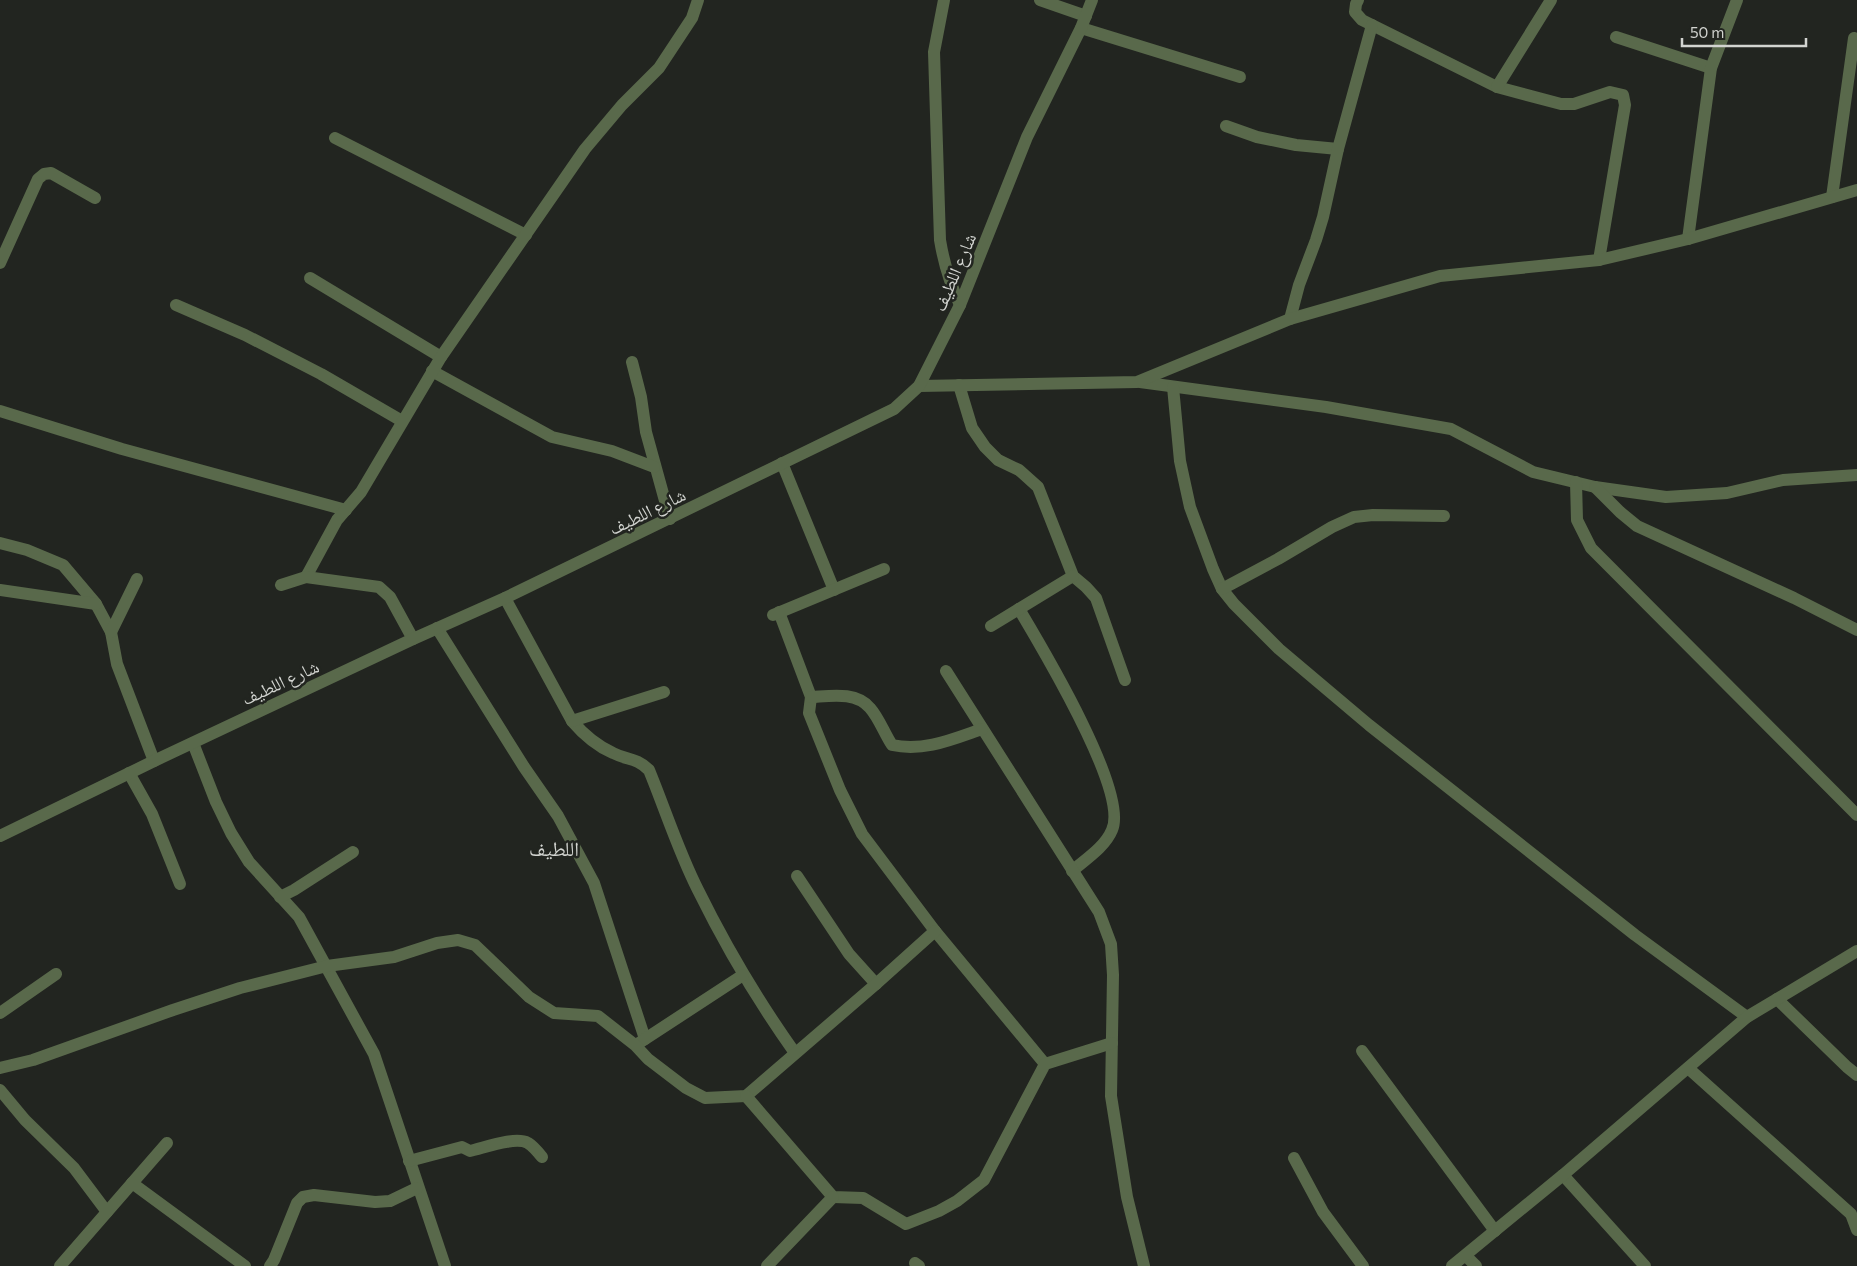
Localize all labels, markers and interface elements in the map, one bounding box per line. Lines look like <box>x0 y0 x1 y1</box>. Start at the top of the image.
scale bar <box>1682 15 1806 47</box>
text: 50 m <box>1690 23 1724 41</box>
street label: شارع اللطيف <box>928 230 981 315</box>
street label: شارع اللطيف <box>605 483 689 540</box>
street label: شارع اللطيف <box>238 655 323 710</box>
district label: اللطيف <box>529 836 579 860</box>

